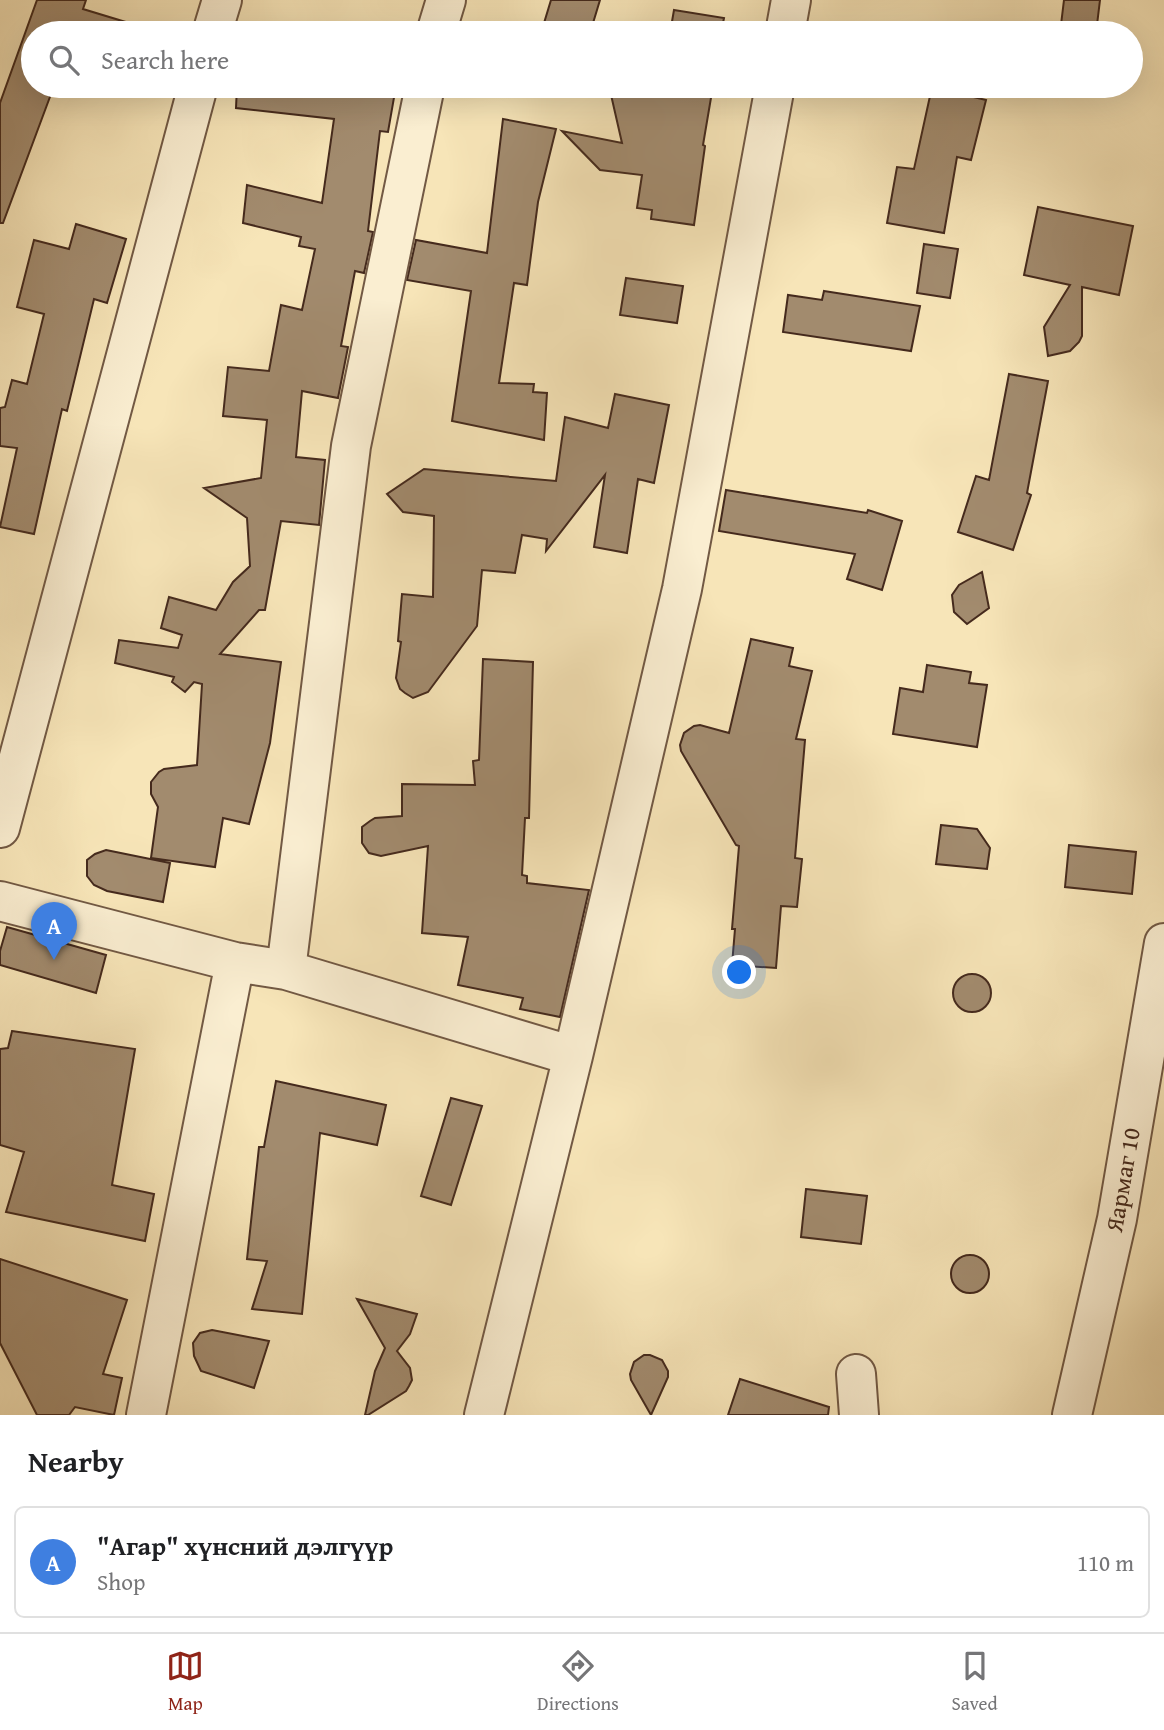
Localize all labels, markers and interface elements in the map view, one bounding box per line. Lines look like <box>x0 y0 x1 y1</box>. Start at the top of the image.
search box <box>21 21 1143 98</box>
text: Search here <box>101 40 229 79</box>
icon: search <box>45 41 83 79</box>
pin: A <box>31 902 77 960</box>
your location <box>722 955 756 989</box>
street label: Яармаг 10 <box>1096 1125 1149 1236</box>
text: Nearby <box>28 1439 124 1483</box>
text: "Агар" хүнсний дэлгүүр <box>97 1526 393 1565</box>
text: A <box>46 1546 60 1579</box>
text: 110 m <box>1077 1546 1134 1579</box>
text: Shop <box>97 1565 145 1598</box>
tab: Map <box>166 1647 204 1717</box>
tab: Directions <box>537 1647 619 1717</box>
tab: Saved <box>952 1647 998 1717</box>

